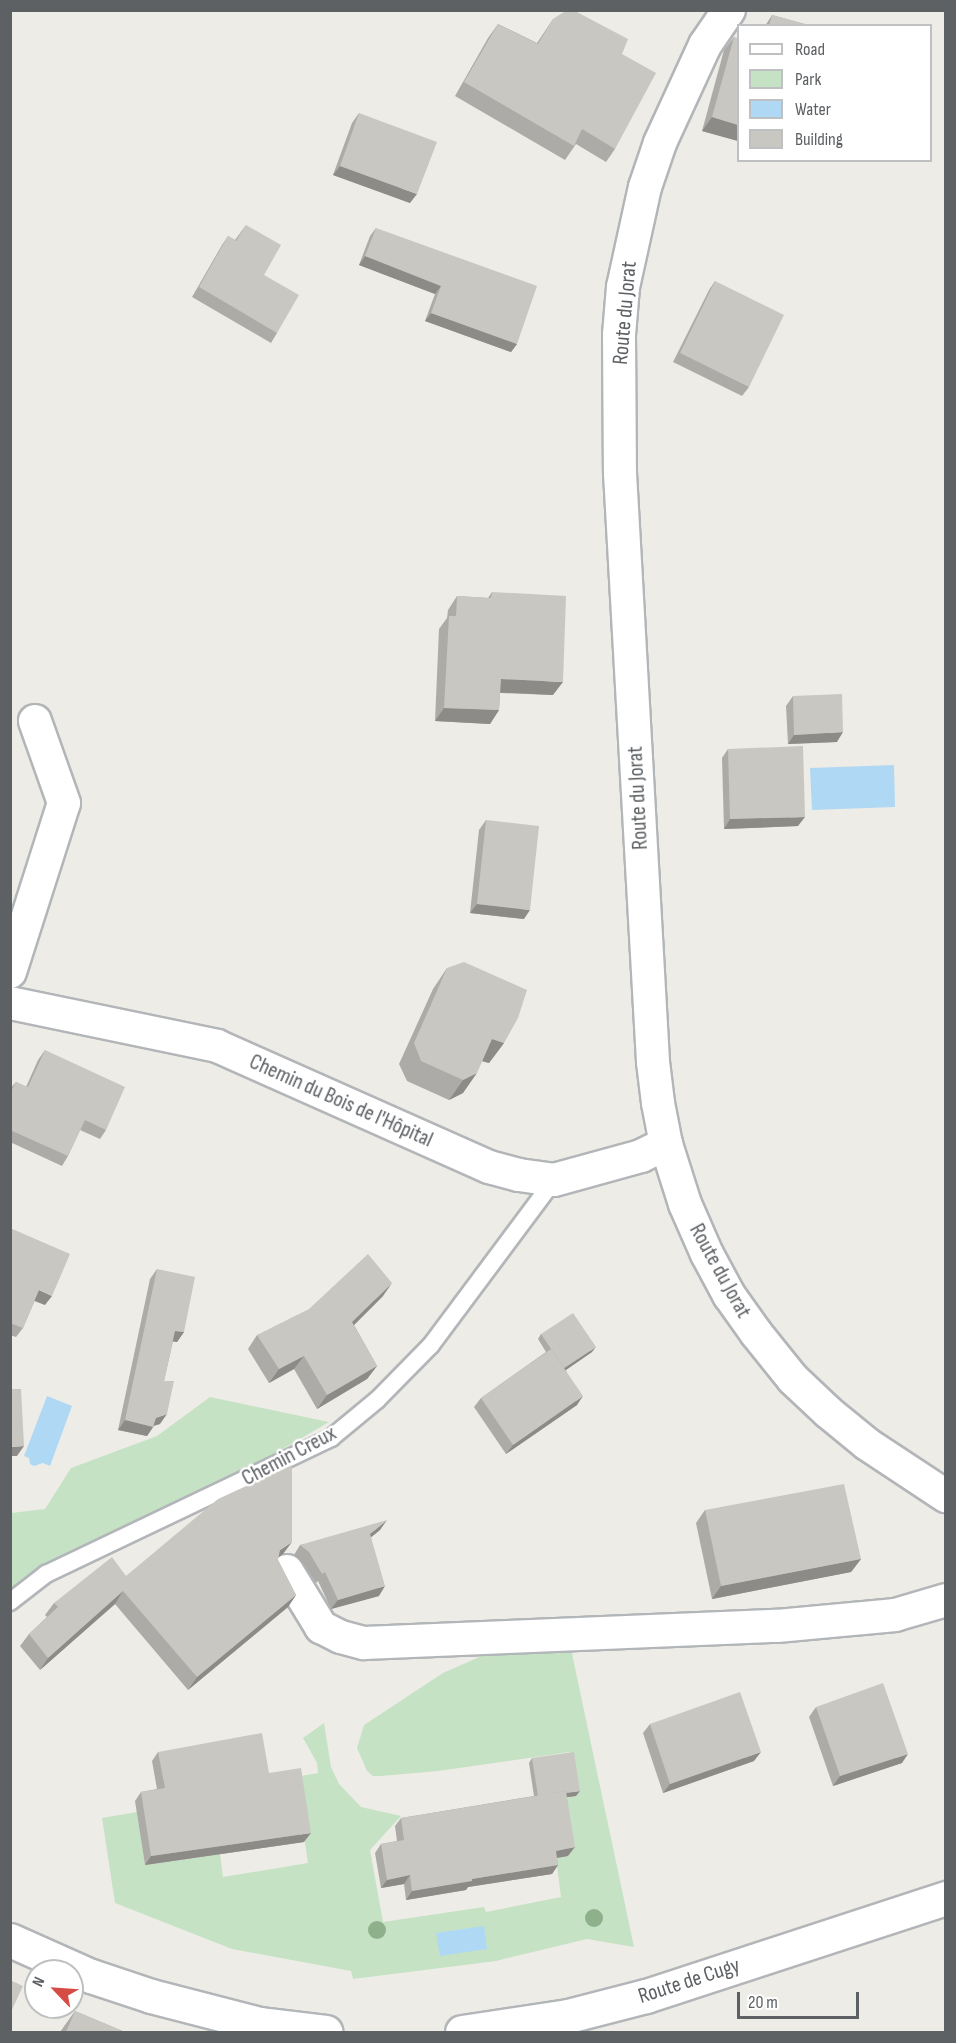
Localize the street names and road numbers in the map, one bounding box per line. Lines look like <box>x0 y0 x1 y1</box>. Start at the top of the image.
street label: Route du Jorat <box>607 260 643 366</box>
street label: Route du Jorat <box>622 746 654 850</box>
street label: Chemin du Bois de l'Hôpital <box>245 1049 437 1153</box>
street label: Route du Jorat <box>683 1219 757 1323</box>
street label: Chemin Creux <box>237 1420 341 1492</box>
street label: Route de Cugy <box>635 1952 743 2010</box>

